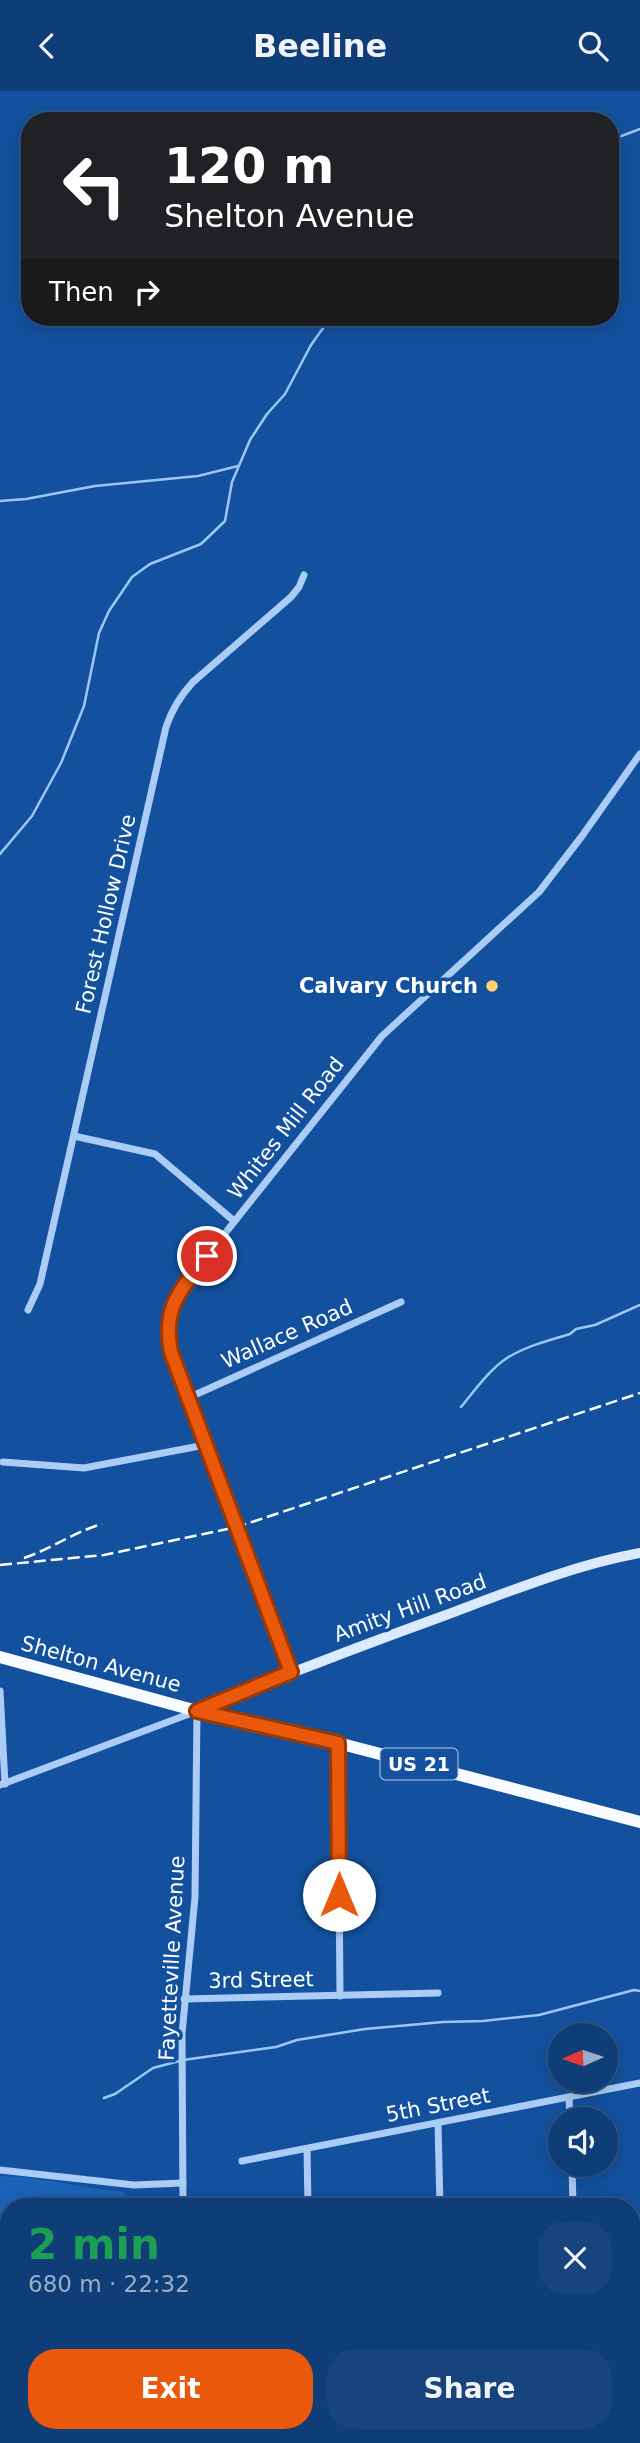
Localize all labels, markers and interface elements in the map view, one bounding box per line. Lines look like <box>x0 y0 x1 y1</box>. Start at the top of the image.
icon: back <box>28 27 66 65</box>
text: Beeline <box>253 27 387 65</box>
icon: search <box>574 27 612 65</box>
text: 120 m <box>164 138 334 195</box>
icon: left <box>49 140 140 231</box>
text: Shelton Avenue <box>164 197 415 235</box>
icon: right <box>128 273 166 311</box>
text: Then <box>49 277 114 307</box>
street label: Forest Hollow Drive <box>71 812 141 1016</box>
place label: Calvary Church <box>299 974 478 998</box>
marker: Calvary Church <box>484 978 500 994</box>
street label: Whites Mill Road <box>223 1052 349 1204</box>
pin <box>177 1226 237 1286</box>
icon: arrive <box>188 1237 226 1275</box>
street label: Wallace Road <box>218 1294 356 1374</box>
street label: Amity Hill Road <box>330 1569 490 1647</box>
street label: Shelton Avenue <box>18 1631 184 1697</box>
road number: US 21 <box>380 1749 458 1779</box>
street label: Fayetteville Avenue <box>155 1855 189 2061</box>
position arrow <box>302 1858 376 1932</box>
street label: 3rd Street <box>208 1967 314 1993</box>
north arrow <box>548 2023 618 2093</box>
map controls <box>548 2023 618 2177</box>
street label: 5th Street <box>384 2083 492 2127</box>
button: sound <box>548 2107 618 2177</box>
text: 2 min <box>28 2220 160 2269</box>
button: close <box>538 2221 612 2295</box>
text: 680 m · 22:32 <box>28 2271 190 2297</box>
button: Exit <box>28 2349 313 2429</box>
button: Share <box>327 2349 612 2429</box>

